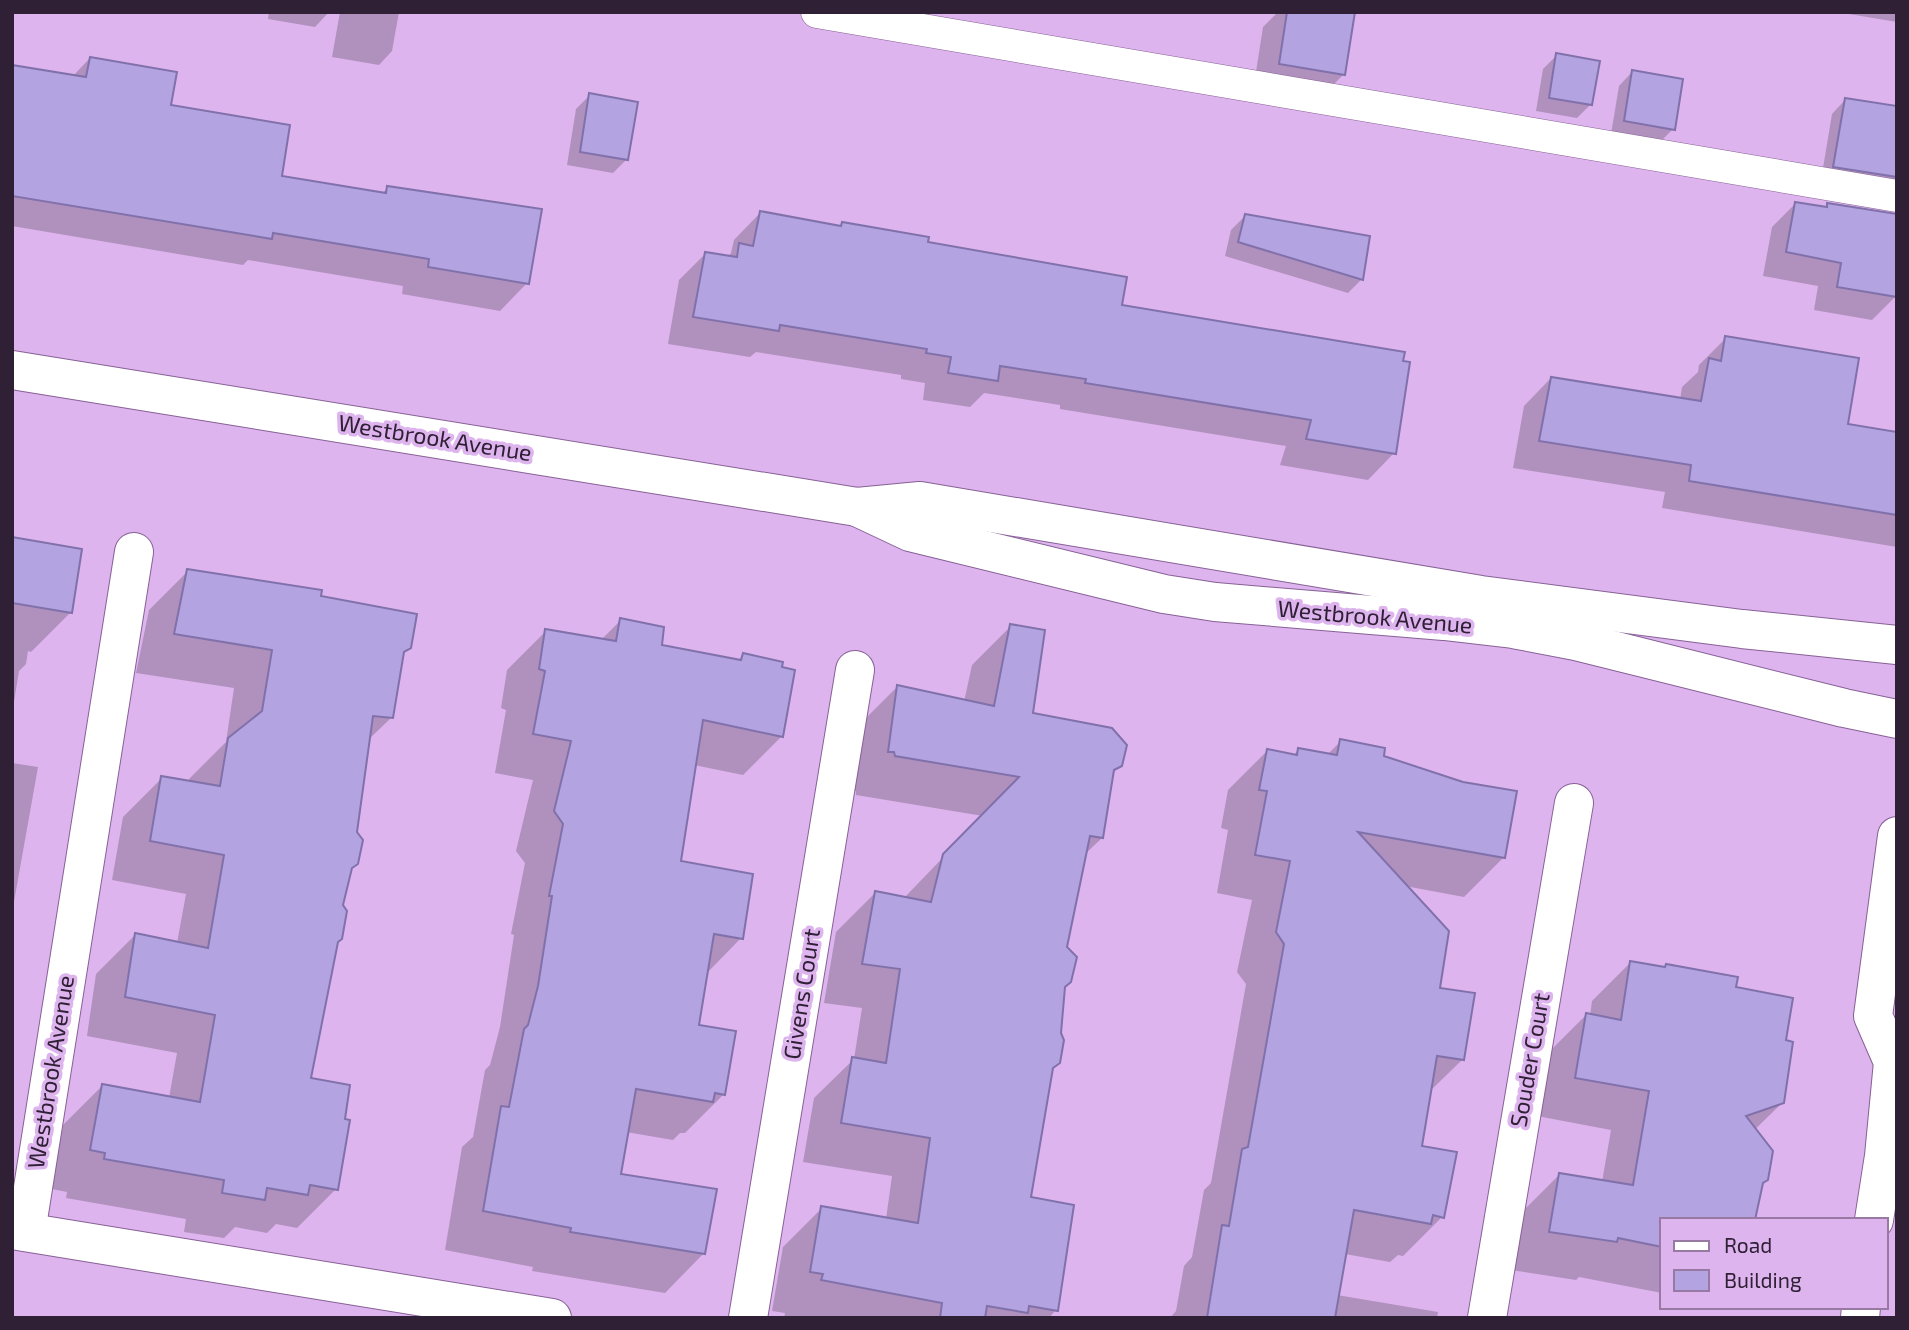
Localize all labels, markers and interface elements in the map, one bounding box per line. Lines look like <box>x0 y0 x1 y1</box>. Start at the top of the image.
street label: Westbrook Avenue <box>336 408 534 466</box>
street label: Westbrook Avenue <box>1276 594 1474 638</box>
street label: Givens Court <box>777 926 825 1061</box>
street label: Westbrook Avenue <box>21 973 79 1171</box>
street label: Souder Court <box>1503 990 1555 1129</box>
legend <box>1660 1218 1888 1309</box>
text: Road <box>1724 1232 1772 1257</box>
text: Building <box>1724 1267 1802 1292</box>

